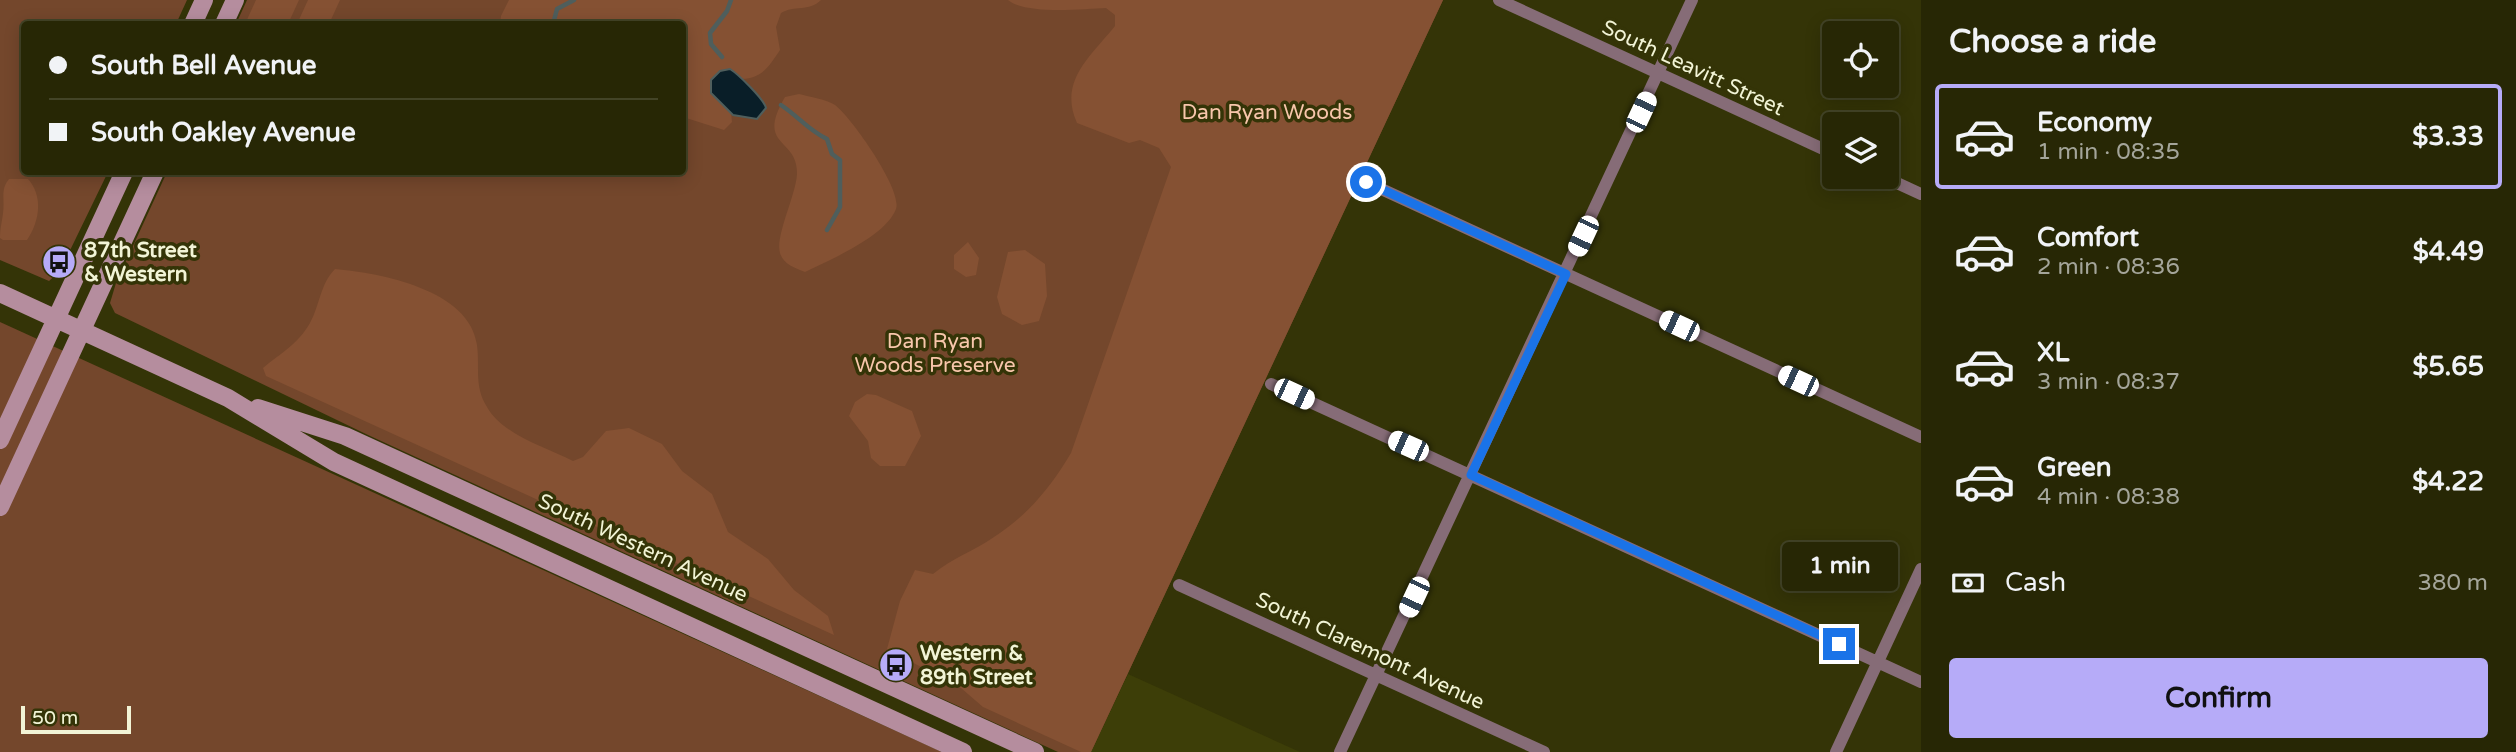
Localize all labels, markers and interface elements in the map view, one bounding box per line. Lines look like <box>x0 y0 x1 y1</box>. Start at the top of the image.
street label: South Leavitt Street <box>1598 15 1788 121</box>
map controls <box>1822 21 1899 189</box>
button: locate <box>1822 21 1899 98</box>
text: Choose a ride <box>1949 23 2156 61</box>
text: South Bell Avenue <box>91 50 317 81</box>
car <box>1623 89 1660 135</box>
park label: Dan Ryan Woods <box>1182 100 1352 125</box>
icon: car <box>1953 105 2016 168</box>
text: Economy <box>2037 107 2152 138</box>
button: layers <box>1822 112 1899 189</box>
text: South Oakley Avenue <box>91 117 356 148</box>
text: $3.33 <box>2412 121 2484 152</box>
text: 1 min · 08:35 <box>2037 138 2180 166</box>
route start <box>1350 166 1382 198</box>
car <box>1565 213 1602 259</box>
icon: car <box>1953 220 2016 283</box>
text: Comfort <box>2037 222 2139 253</box>
text: $4.49 <box>2413 236 2484 267</box>
place label: 87th Street & Western <box>84 238 197 287</box>
bus stop icon: 87th Street & Western <box>40 243 78 281</box>
text: 2 min · 08:36 <box>2037 253 2180 281</box>
car <box>1656 308 1703 344</box>
park label: Dan Ryan Woods Preserve <box>854 329 1016 378</box>
icon: car <box>1953 335 2016 398</box>
text: XL <box>2037 337 2069 368</box>
text: $5.65 <box>2412 351 2484 382</box>
car <box>1775 363 1822 399</box>
text: 3 min · 08:37 <box>2037 368 2180 396</box>
car <box>1271 376 1318 412</box>
car <box>1385 428 1432 464</box>
icon: car <box>1953 450 2016 513</box>
text: Green <box>2037 452 2112 483</box>
text: $4.22 <box>2412 466 2484 497</box>
text: 4 min · 08:38 <box>2037 483 2180 511</box>
street label: South Western Avenue <box>534 488 752 608</box>
callout: 1 min <box>1781 542 1897 592</box>
text: 1 min <box>1809 552 1871 580</box>
icon: cash <box>1949 564 1987 602</box>
text: Cash <box>2005 567 2066 598</box>
text: 380 m <box>2418 569 2488 597</box>
car <box>1396 574 1433 620</box>
street label: South Claremont Avenue <box>1252 587 1488 715</box>
route end <box>1823 628 1855 660</box>
place label: Western & 89th Street <box>920 641 1033 690</box>
bus stop icon: Western & 89th Street <box>877 646 915 684</box>
button: Confirm <box>1949 658 2488 738</box>
scale bar <box>21 703 131 735</box>
text: 50 m <box>32 707 78 729</box>

